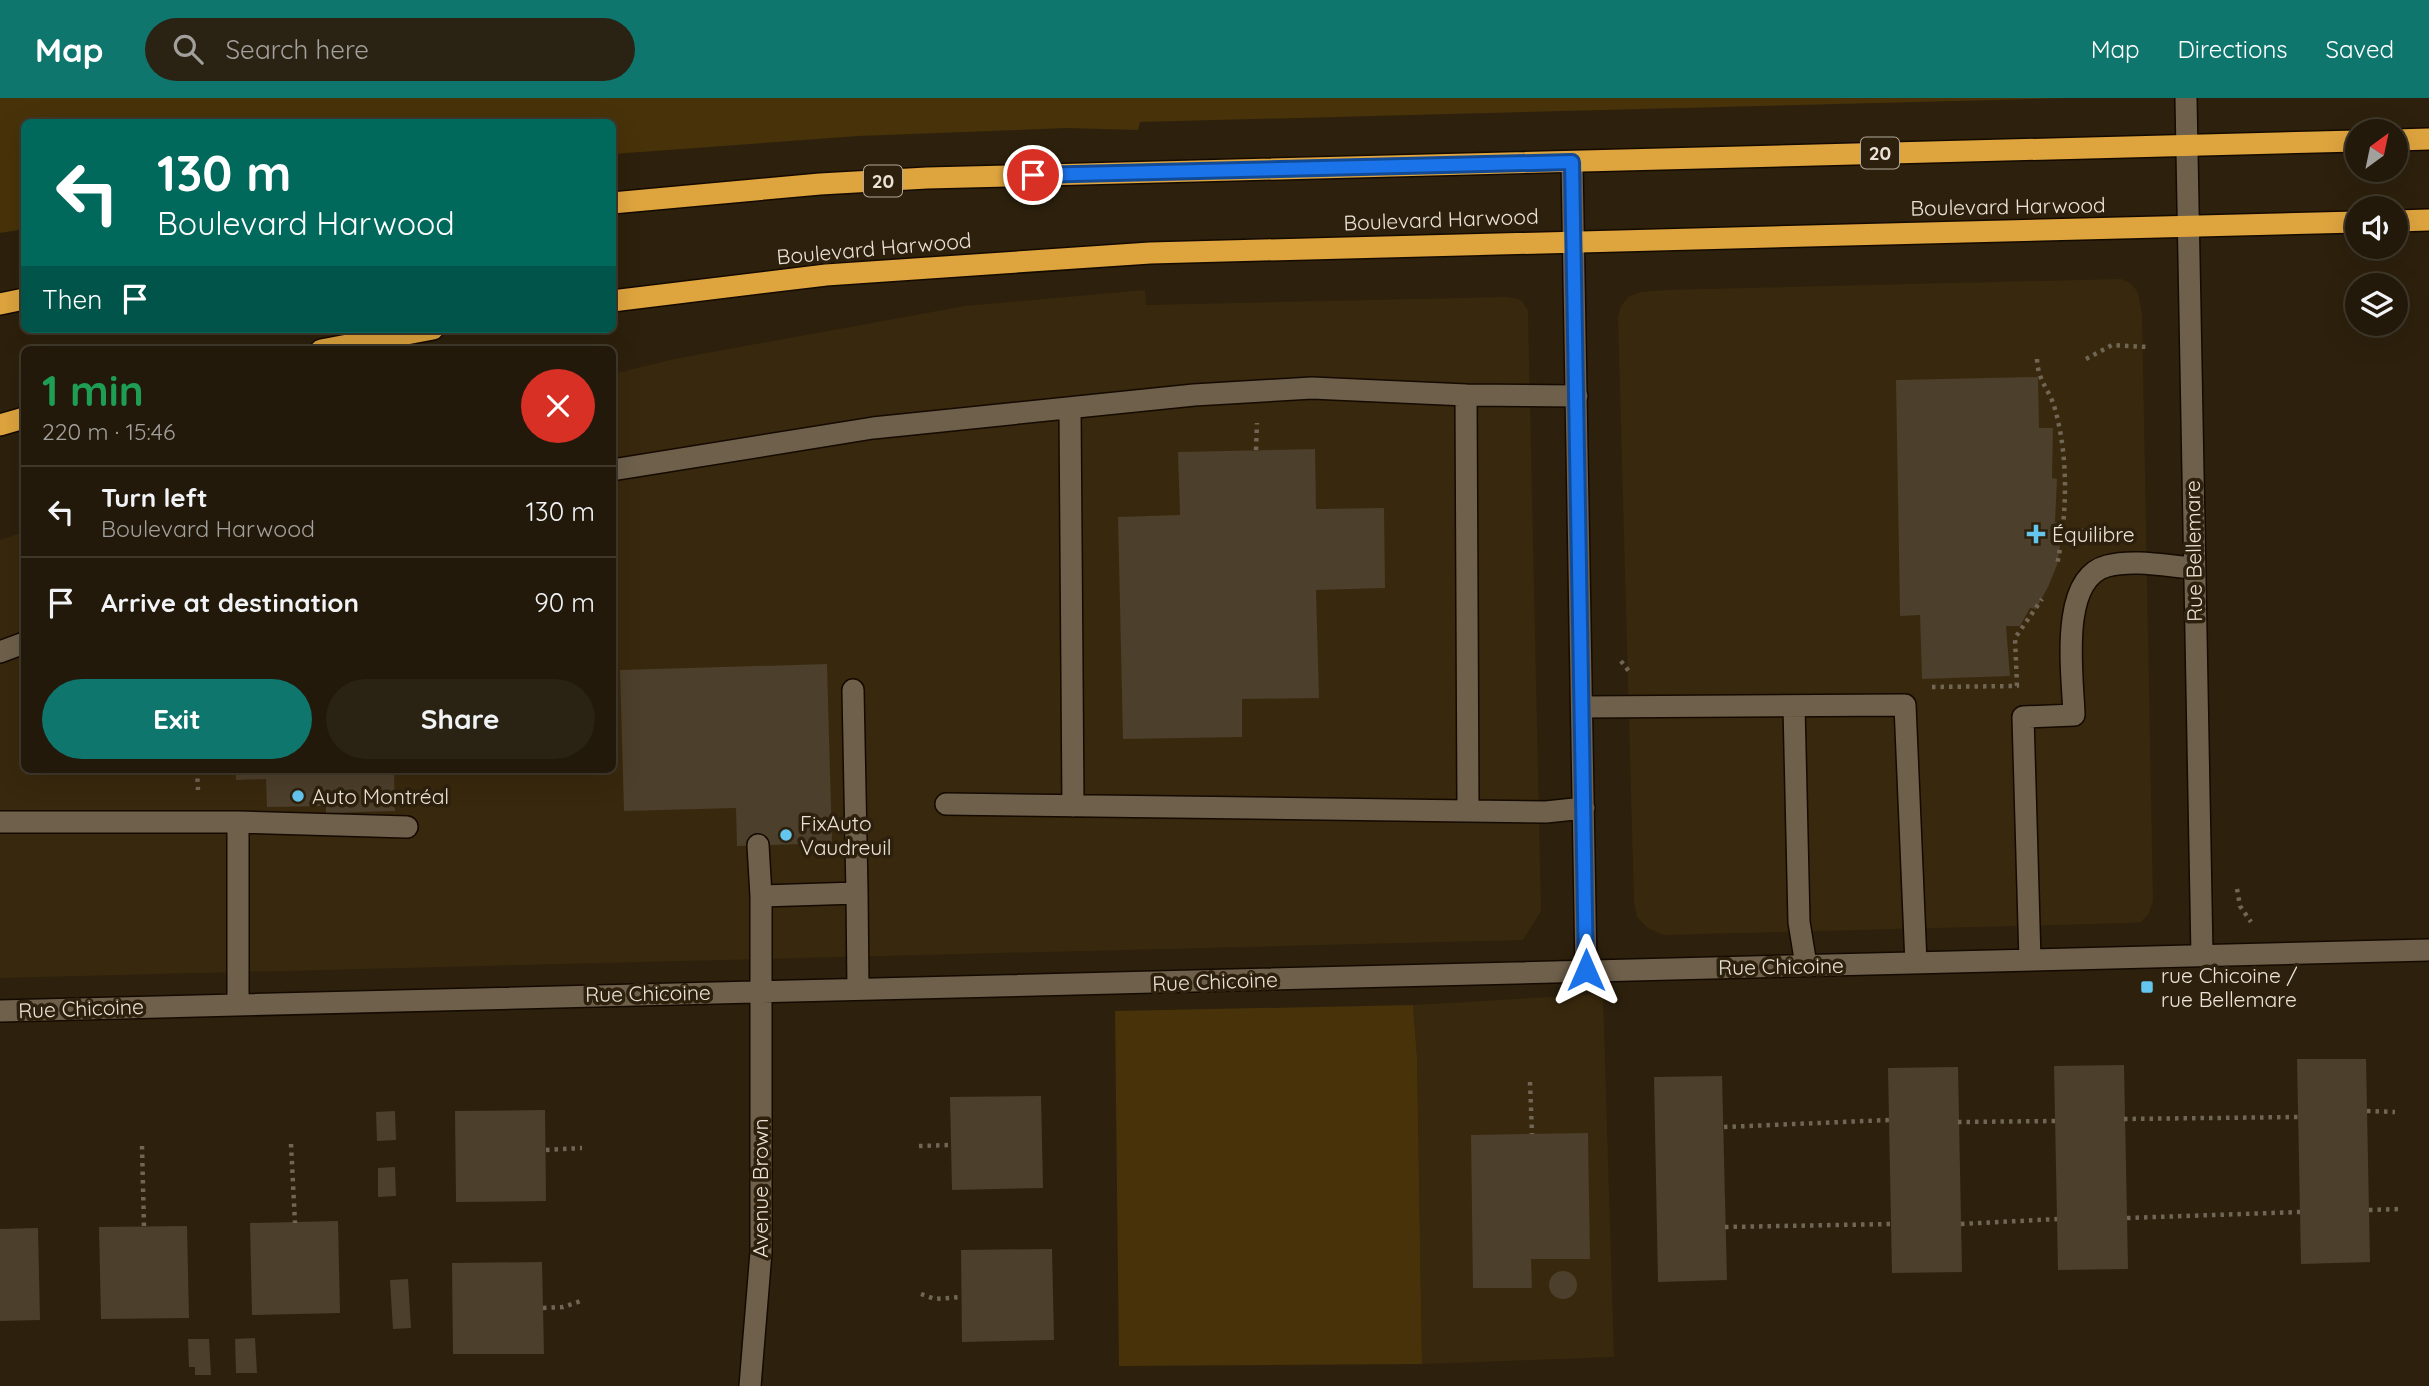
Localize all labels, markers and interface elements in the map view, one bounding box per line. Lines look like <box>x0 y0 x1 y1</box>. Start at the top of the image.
search box <box>145 18 635 81</box>
text: Map <box>35 29 103 70</box>
icon: search <box>169 30 207 68</box>
text: Search here <box>225 33 369 66</box>
text: Map <box>2091 34 2140 64</box>
text: Directions <box>2178 34 2288 64</box>
text: Saved <box>2326 34 2394 64</box>
north arrow <box>2345 119 2408 182</box>
map controls <box>2345 119 2408 336</box>
road number: 20 <box>1861 138 1899 168</box>
text: 130 m <box>157 142 291 203</box>
pin <box>1003 145 1063 205</box>
icon: left <box>42 147 133 238</box>
icon: arrive <box>1014 156 1052 194</box>
road number: 20 <box>864 166 902 197</box>
street label: Boulevard Harwood <box>1910 191 2106 221</box>
button: sound <box>2345 196 2408 259</box>
text: Boulevard Harwood <box>157 203 455 243</box>
street label: Boulevard Harwood <box>1343 203 1539 235</box>
street label: Boulevard Harwood <box>776 227 972 269</box>
button: layers <box>2345 273 2408 336</box>
icon: arrive <box>116 280 154 318</box>
text: Then <box>42 283 102 316</box>
text: 1 min <box>42 364 144 417</box>
button: close <box>521 369 595 443</box>
text: 220 m · 15:46 <box>42 417 175 446</box>
street label: Rue Bellemare <box>2179 480 2207 622</box>
text: Turn left <box>101 481 208 514</box>
icon: left <box>42 493 80 531</box>
text: 130 m <box>525 495 595 528</box>
text: Boulevard Harwood <box>101 514 315 543</box>
place label: Équilibre <box>2052 521 2135 547</box>
marker: Équilibre <box>2026 524 2046 544</box>
icon: arrive <box>42 584 80 622</box>
text: Arrive at destination <box>101 586 359 619</box>
text: 90 m <box>534 586 595 619</box>
button: Exit <box>42 679 312 759</box>
button: Share <box>326 679 595 759</box>
place label: Auto Montréal <box>312 783 449 809</box>
marker: Auto Montréal <box>290 788 306 804</box>
place label: FixAuto Vaudreuil <box>800 810 892 860</box>
marker: FixAuto Vaudreuil <box>778 827 794 843</box>
position arrow <box>1549 933 1623 1007</box>
street label: Rue Chicoine <box>1718 952 1844 980</box>
place label: rue Chicoine / rue Bellemare <box>2161 962 2298 1012</box>
street label: Rue Chicoine <box>1152 966 1278 996</box>
street label: Rue Chicoine <box>585 979 711 1007</box>
marker: rue Chicoine / rue Bellemare <box>2139 979 2155 995</box>
street label: Rue Chicoine <box>18 993 144 1023</box>
street label: Avenue Brown <box>747 1118 773 1258</box>

